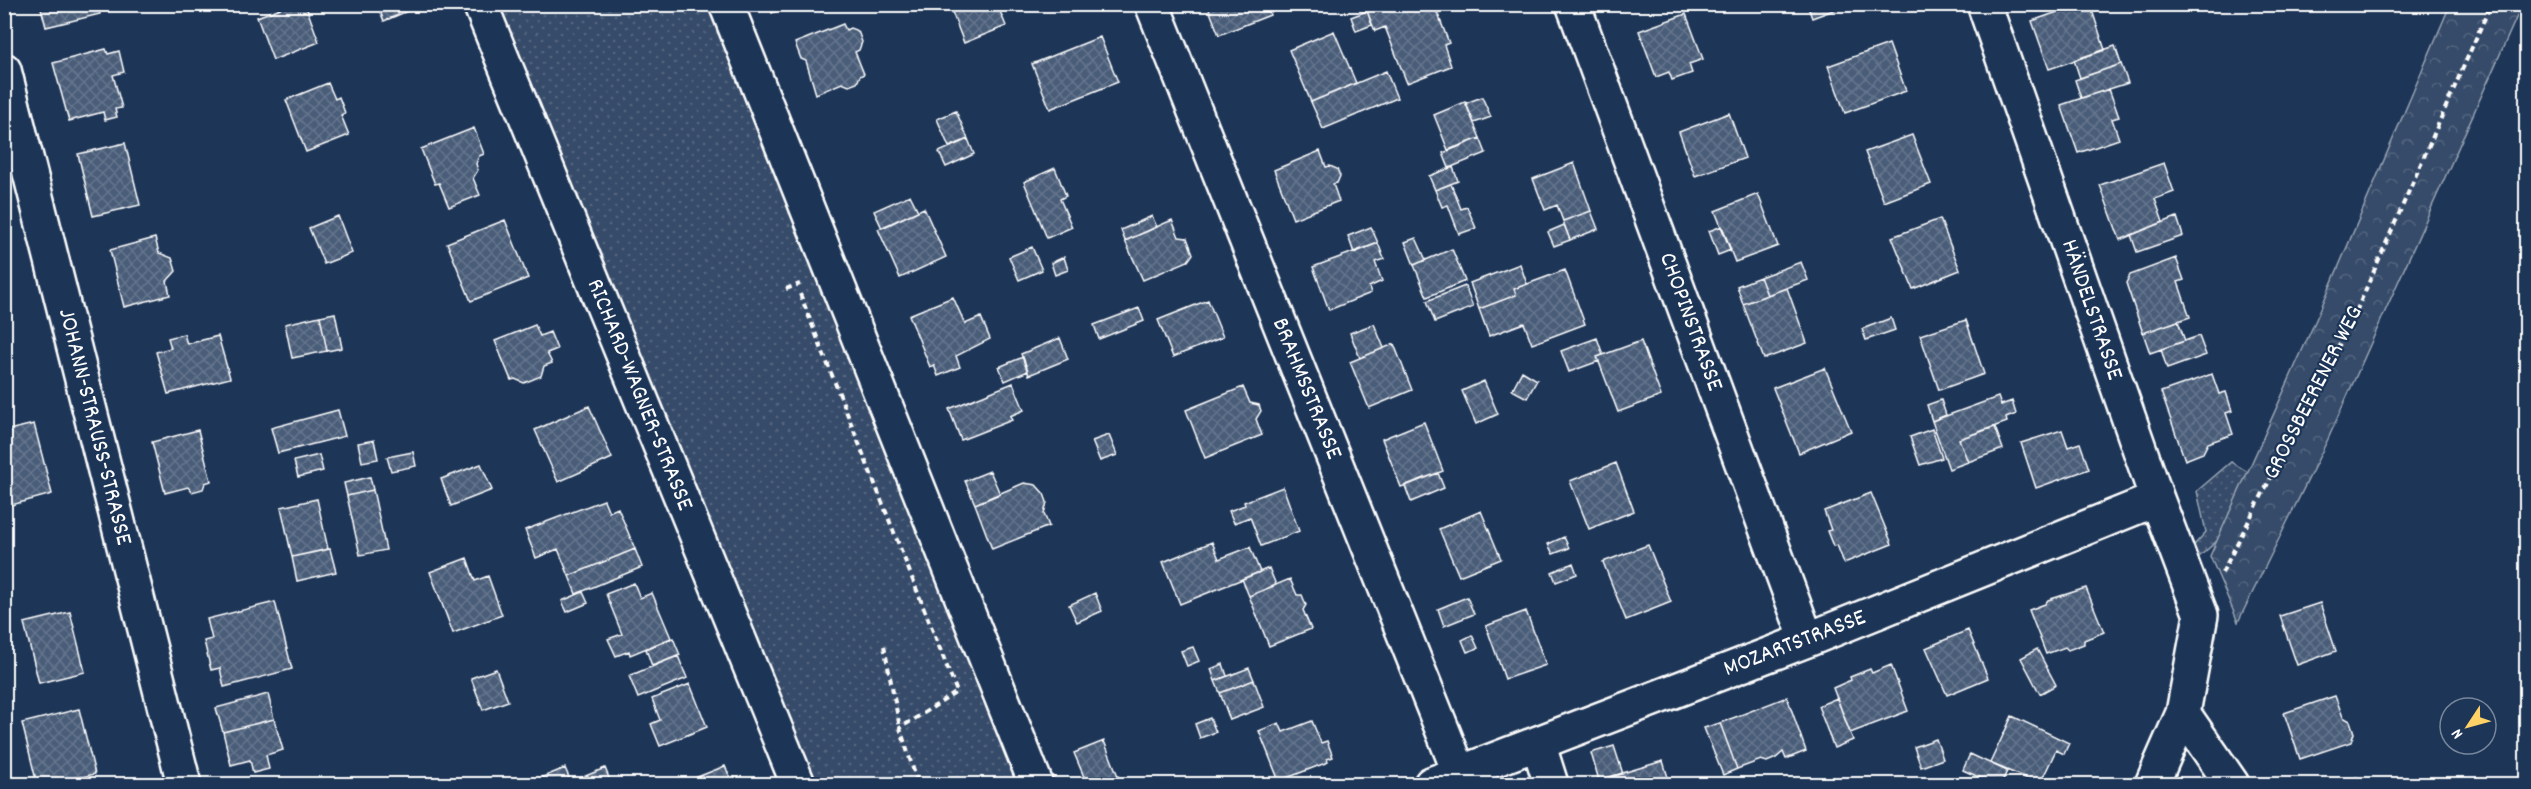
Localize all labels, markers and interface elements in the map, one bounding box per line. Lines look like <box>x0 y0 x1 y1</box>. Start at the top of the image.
street label: HÄNDELSTRASSE <box>2051 235 2131 385</box>
street label: CHOPINSTRASSE <box>1649 248 1731 396</box>
street label: RICHARD-WAGNER-STRASSE <box>577 274 701 516</box>
street label: GROSSBEERENER WEG <box>2255 300 2373 486</box>
street label: JOHANN-STRAUSS-STRASSE <box>48 305 140 549</box>
street label: BRAHMSSTRASSE <box>1262 313 1350 465</box>
street label: MOZARTSTRASSE <box>1719 601 1871 687</box>
north arrow <box>2438 696 2498 756</box>
text: N <box>2446 723 2470 743</box>

